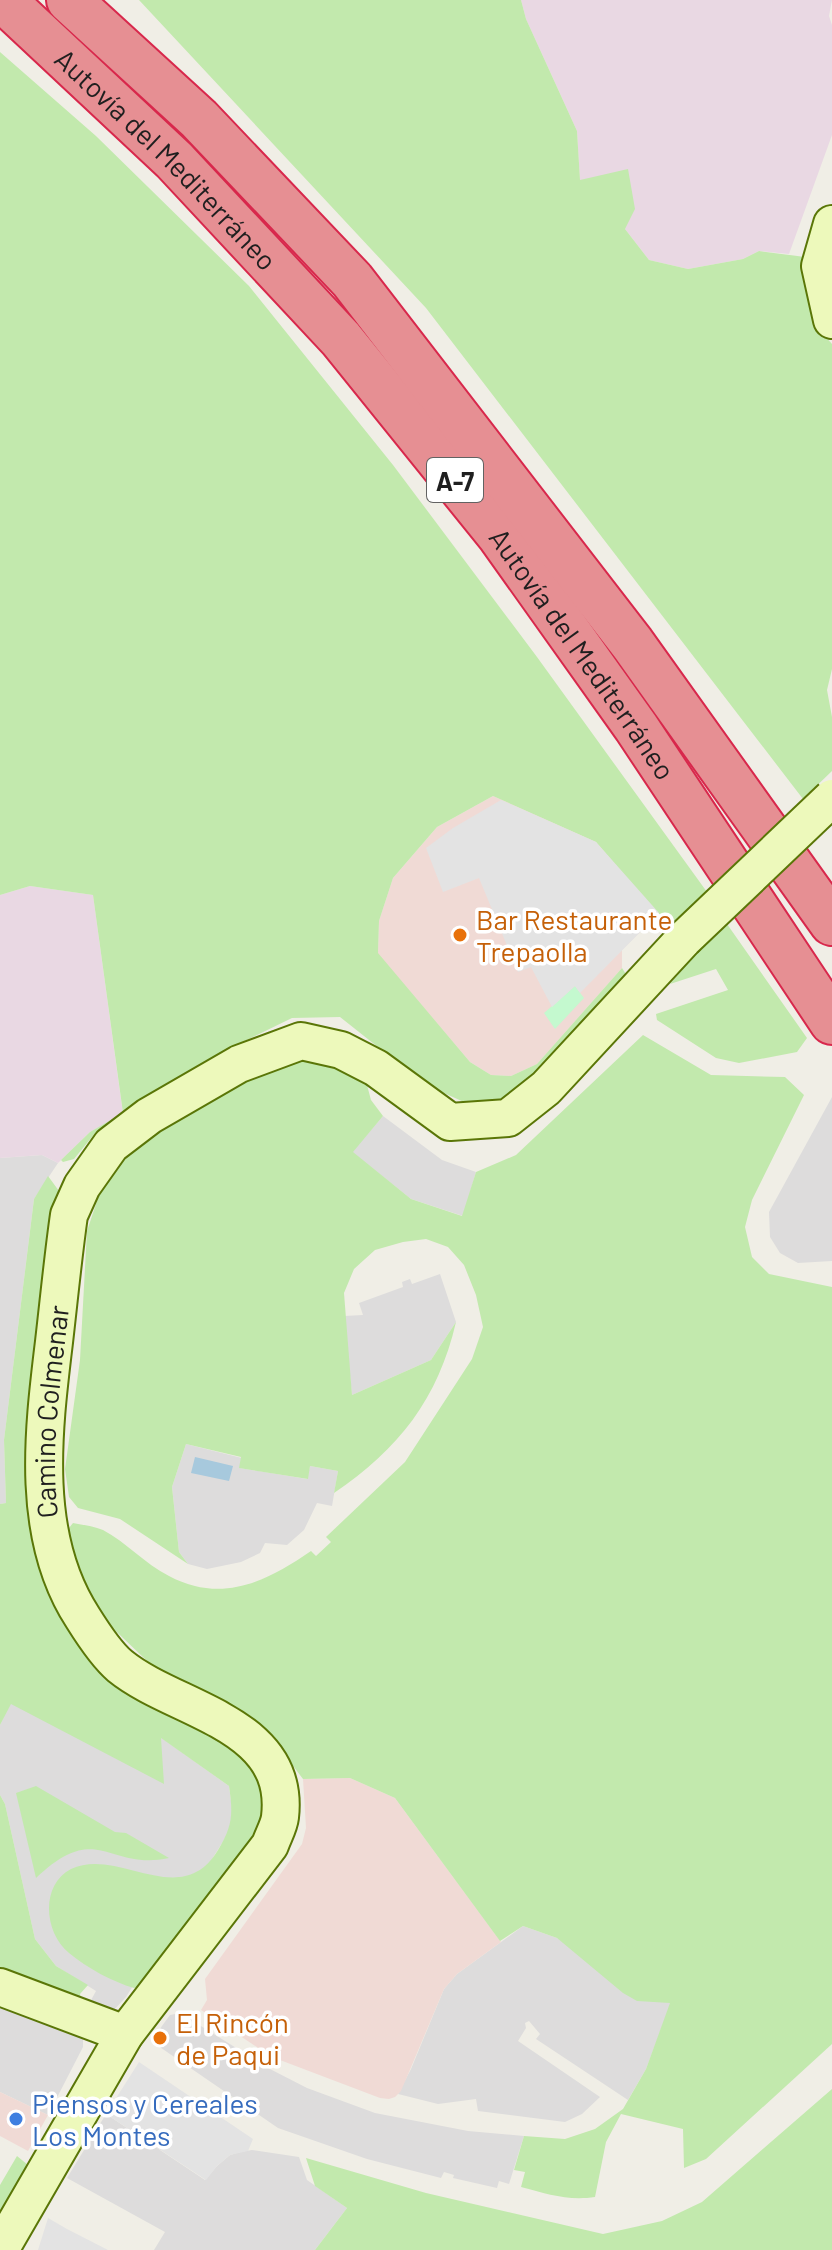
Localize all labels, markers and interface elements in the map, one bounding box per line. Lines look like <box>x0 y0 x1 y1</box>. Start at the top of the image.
street label: Autovía del Mediterráneo <box>48 41 284 277</box>
road number: A-7 <box>427 458 483 502</box>
street label: Autovía del Mediterráneo <box>483 521 683 786</box>
place label: Bar Restaurante Trepaolla <box>476 902 672 968</box>
marker: Bar Restaurante Trepaolla <box>451 926 469 944</box>
street label: Camino Colmenar <box>27 1304 75 1520</box>
place label: El Rincón de Paqui <box>176 2005 289 2071</box>
marker: El Rincón de Paqui <box>151 2029 169 2047</box>
place label: Piensos y Cereales Los Montes <box>32 2086 258 2152</box>
marker: Piensos y Cereales Los Montes <box>7 2110 25 2128</box>

